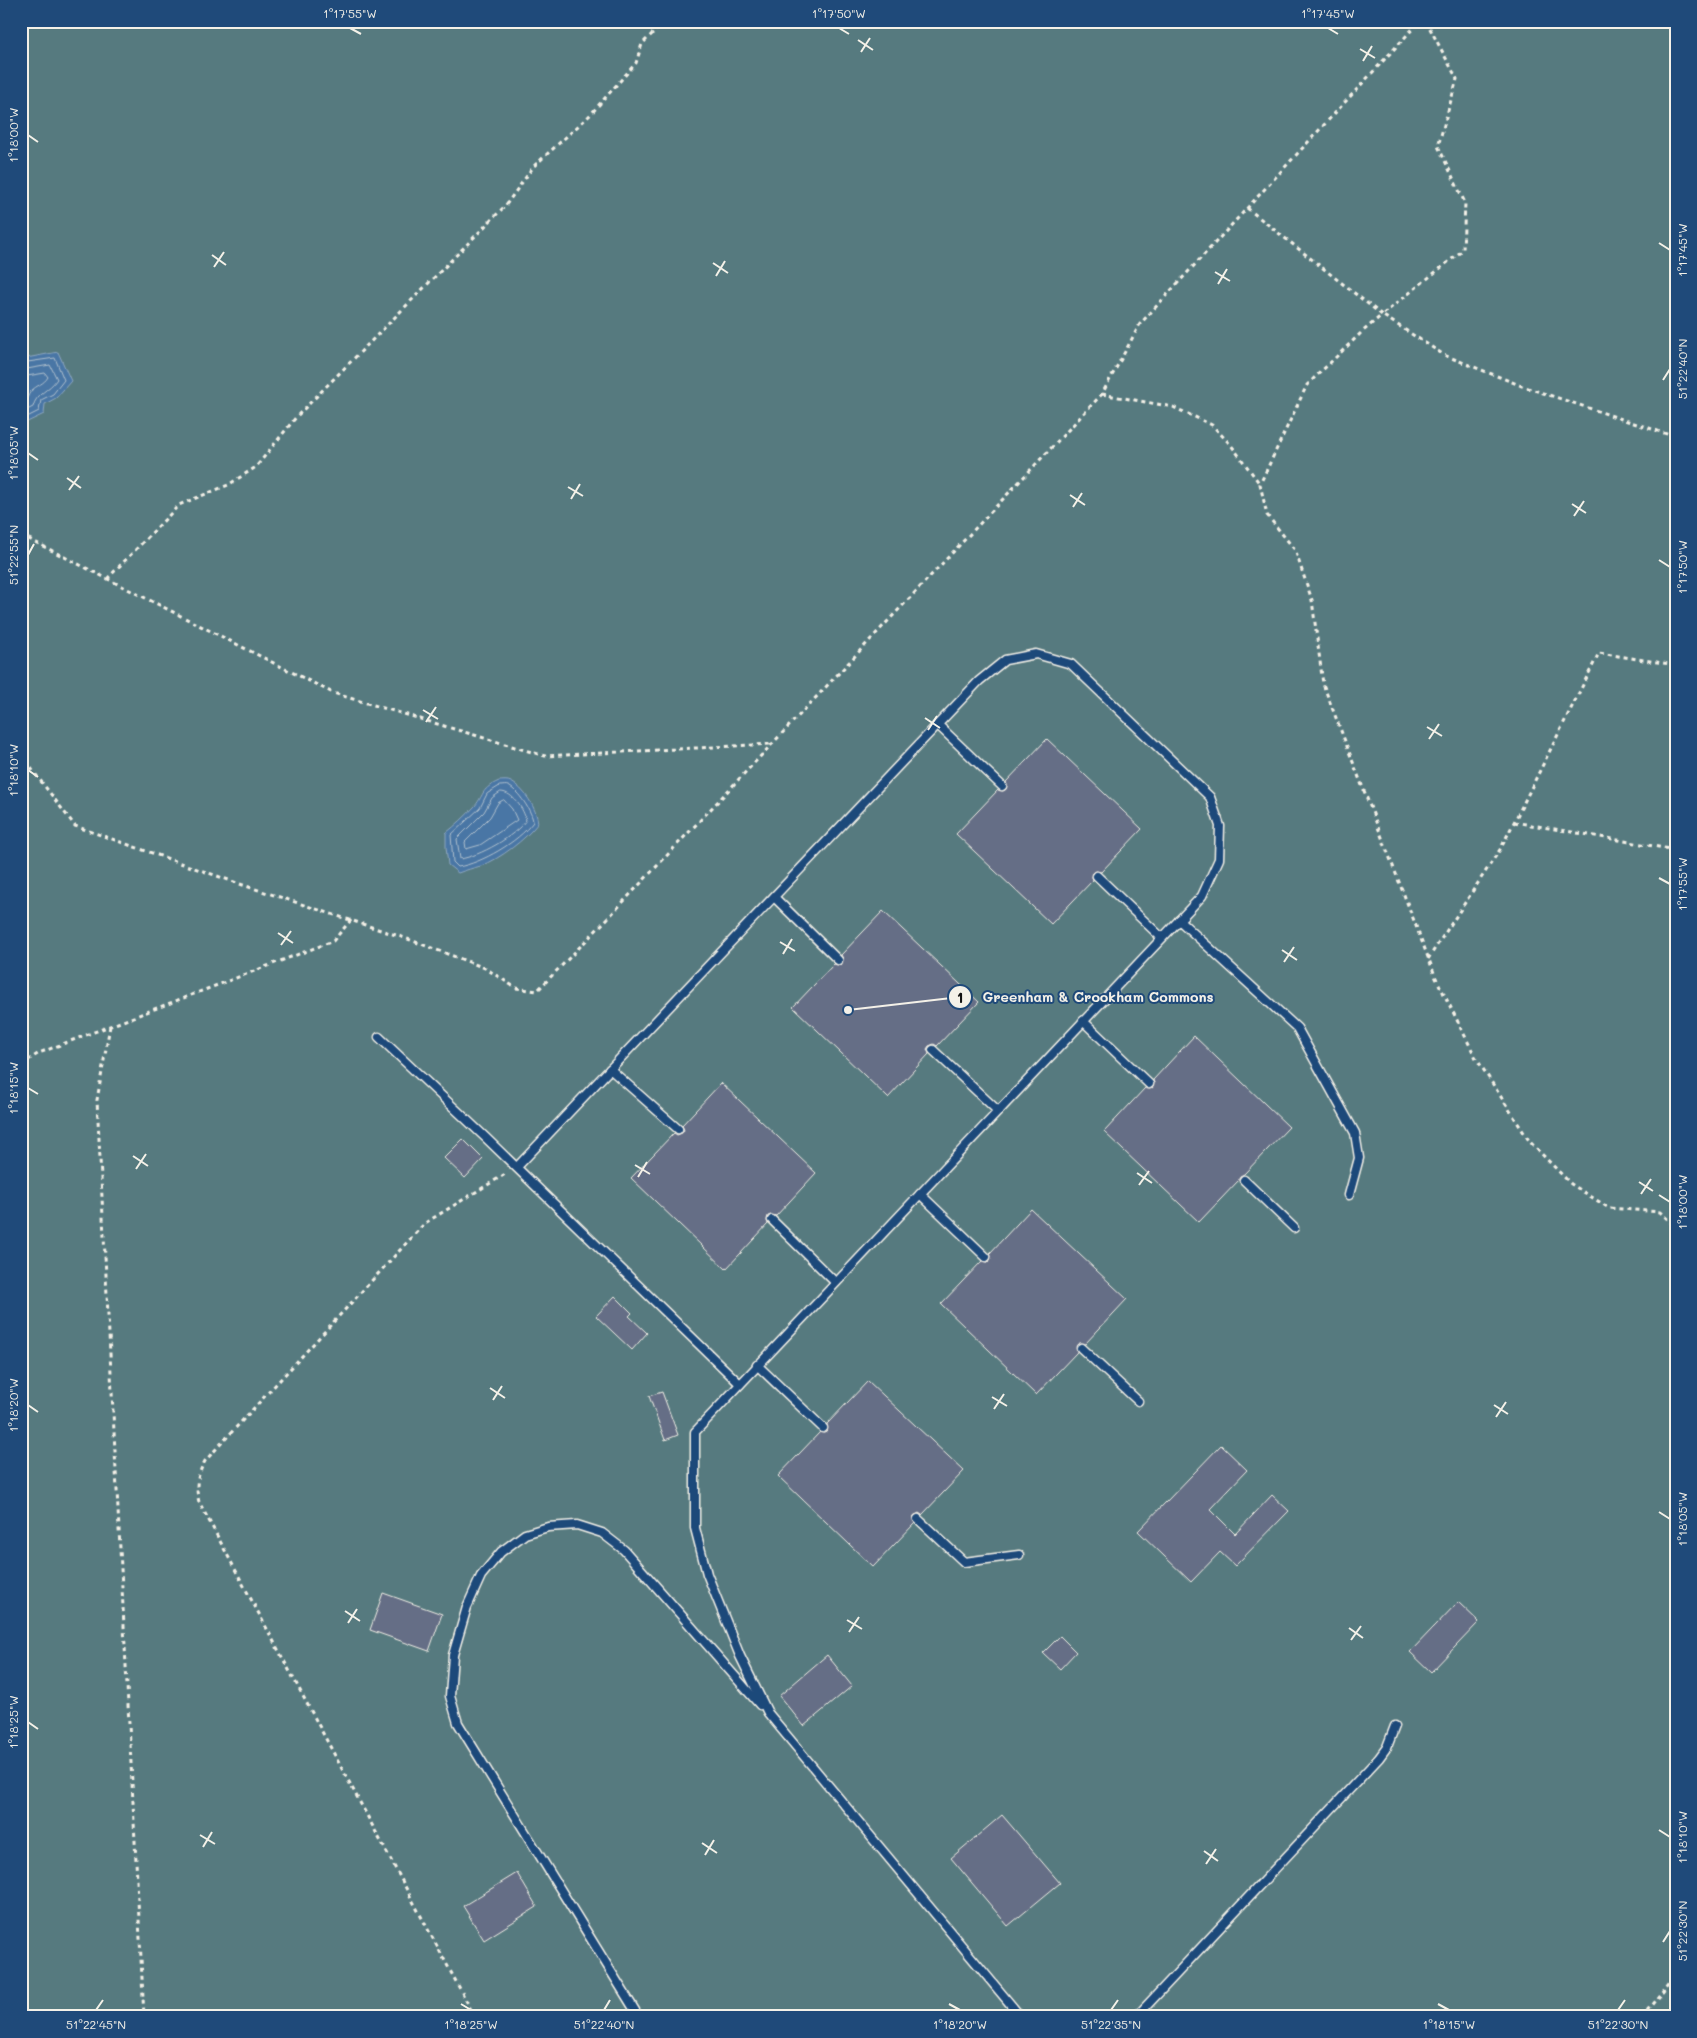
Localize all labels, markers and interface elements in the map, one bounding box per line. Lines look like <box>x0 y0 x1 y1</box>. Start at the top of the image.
text: 1°17'55"W <box>323 5 377 21</box>
text: 1°17'50"W <box>812 5 866 21</box>
text: 1°17'45"W <box>1301 5 1355 21</box>
text: 1°18'00"W <box>5 108 21 162</box>
text: 1°17'45"W <box>1674 223 1690 277</box>
text: 51°22'40"N <box>1674 339 1690 399</box>
text: 1°18'05"W <box>5 426 21 480</box>
text: 51°22'55"N <box>5 525 21 585</box>
text: 1°17'50"W <box>1674 540 1690 594</box>
text: 1°18'10"W <box>5 744 21 796</box>
text: 1°17'55"W <box>1674 857 1690 911</box>
callout: Greenham & Crookham Commons <box>947 983 1223 1012</box>
text: 1 <box>957 987 963 1007</box>
text: Greenham & Crookham Commons <box>982 987 1214 1006</box>
text: 1°18'15"W <box>5 1062 21 1114</box>
text: 1°18'00"W <box>1674 1175 1690 1229</box>
text: 1°18'20"W <box>5 1378 21 1432</box>
text: 1°18'05"W <box>1674 1492 1690 1546</box>
text: 1°18'25"W <box>5 1695 21 1749</box>
text: 1°18'10"W <box>1674 1811 1690 1863</box>
text: 51°22'30"N <box>1674 1901 1690 1961</box>
text: 51°22'45"N <box>66 2016 126 2032</box>
text: 1°18'25"W <box>444 2016 498 2032</box>
text: 51°22'40"N <box>574 2016 634 2032</box>
text: 1°18'20"W <box>933 2016 987 2032</box>
text: 51°22'35"N <box>1081 2016 1141 2032</box>
text: 1°18'15"W <box>1423 2016 1475 2032</box>
text: 51°22'30"N <box>1588 2016 1648 2032</box>

